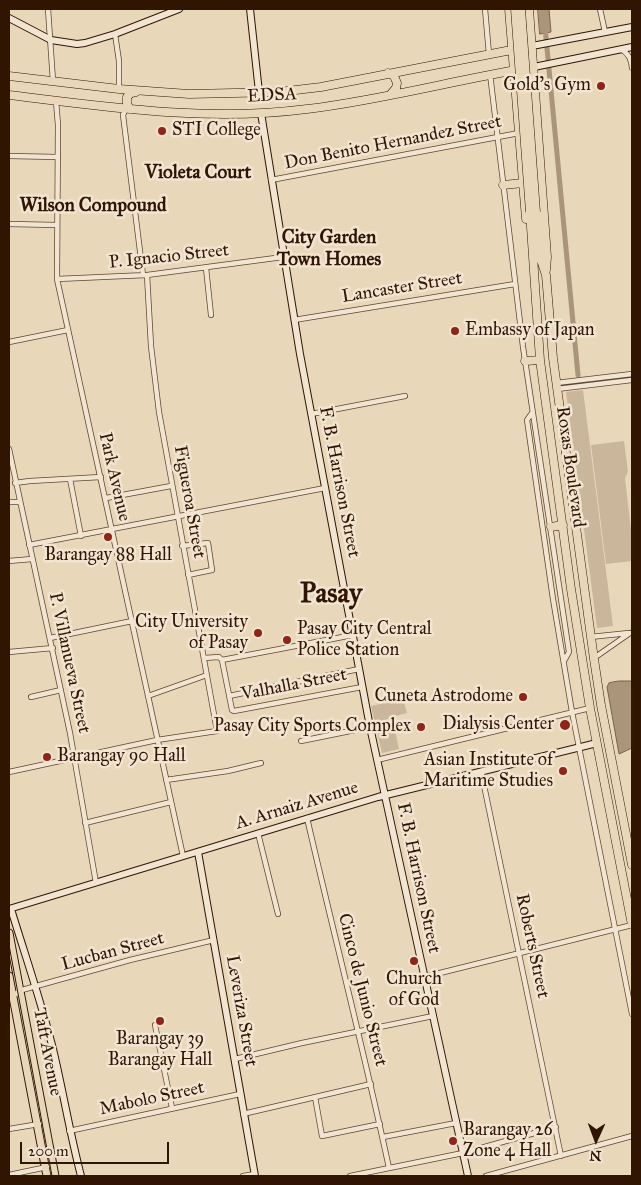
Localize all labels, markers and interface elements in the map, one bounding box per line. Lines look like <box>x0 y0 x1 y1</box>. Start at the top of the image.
place label: Gold's Gym <box>503 75 591 97</box>
marker: Gold's Gym <box>595 80 607 92</box>
street label: EDSA <box>247 84 297 108</box>
street label: Don Benito Hernandez Street <box>283 111 503 175</box>
place label: STI College <box>172 120 261 142</box>
marker: STI College <box>156 125 168 137</box>
district label: Violeta Court <box>145 162 251 184</box>
district label: Wilson Compound <box>19 195 167 217</box>
district label: City Garden Town Homes <box>277 227 381 271</box>
street label: P. Ignacio Street <box>108 240 230 274</box>
street label: Lancaster Street <box>340 268 464 308</box>
place label: Embassy of Japan <box>465 320 595 342</box>
marker: Embassy of Japan <box>449 325 461 337</box>
street label: F. B. Harrison Street <box>314 405 364 559</box>
street label: Roxas Boulevard <box>551 405 589 529</box>
street label: Park Avenue <box>93 430 135 524</box>
street label: Figueroa Street <box>168 444 210 560</box>
marker: Barangay 88 Hall <box>102 531 114 543</box>
place label: Barangay 88 Hall <box>44 545 172 567</box>
district label: Pasay <box>300 578 362 612</box>
street label: P. Villanueva Street <box>44 591 94 735</box>
place label: City University of Pasay <box>135 612 248 654</box>
place label: Pasay City Central Police Station <box>297 619 432 662</box>
marker: City University of Pasay <box>252 627 264 639</box>
marker: Pasay City Central Police Station <box>281 634 293 646</box>
street label: Valhalla Street <box>239 664 349 706</box>
place label: Cuneta Astrodome <box>374 686 513 708</box>
marker: Cuneta Astrodome <box>517 691 529 703</box>
place label: Dialysis Center <box>442 714 554 736</box>
place label: Pasay City Sports Complex <box>214 716 411 738</box>
marker: Dialysis Center <box>558 718 572 732</box>
marker: Pasay City Sports Complex <box>415 721 427 733</box>
place label: Barangay 90 Hall <box>57 746 186 768</box>
place label: Asian Institute of Maritime Studies <box>423 750 553 792</box>
marker: Barangay 90 Hall <box>41 751 53 763</box>
marker: Asian Institute of Maritime Studies <box>557 765 569 777</box>
street label: A. Arnaiz Avenue <box>233 777 361 835</box>
street label: F. B. Harrison Street <box>391 801 445 955</box>
street label: Roberts Street <box>510 892 554 1000</box>
street label: Cinco de Junio Street <box>333 911 391 1069</box>
street label: Lucban Street <box>59 928 167 976</box>
street label: Leveriza Street <box>221 954 261 1068</box>
marker: Church of God <box>408 955 420 967</box>
place label: Church of God <box>386 969 442 1012</box>
street label: Taft Avenue <box>28 1006 66 1098</box>
marker: Barangay 39 Barangay Hall <box>154 1015 166 1027</box>
place label: Barangay 39 Barangay Hall <box>108 1029 212 1072</box>
street label: Mabolo Street <box>98 1077 206 1121</box>
north arrow <box>571 1115 621 1165</box>
place label: Barangay 26 Zone 4 Hall <box>463 1120 553 1162</box>
scale bar <box>22 1132 171 1164</box>
marker: Barangay 26 Zone 4 Hall <box>447 1135 459 1147</box>
text: 200 m <box>28 1142 69 1160</box>
text: N <box>589 1147 602 1164</box>

